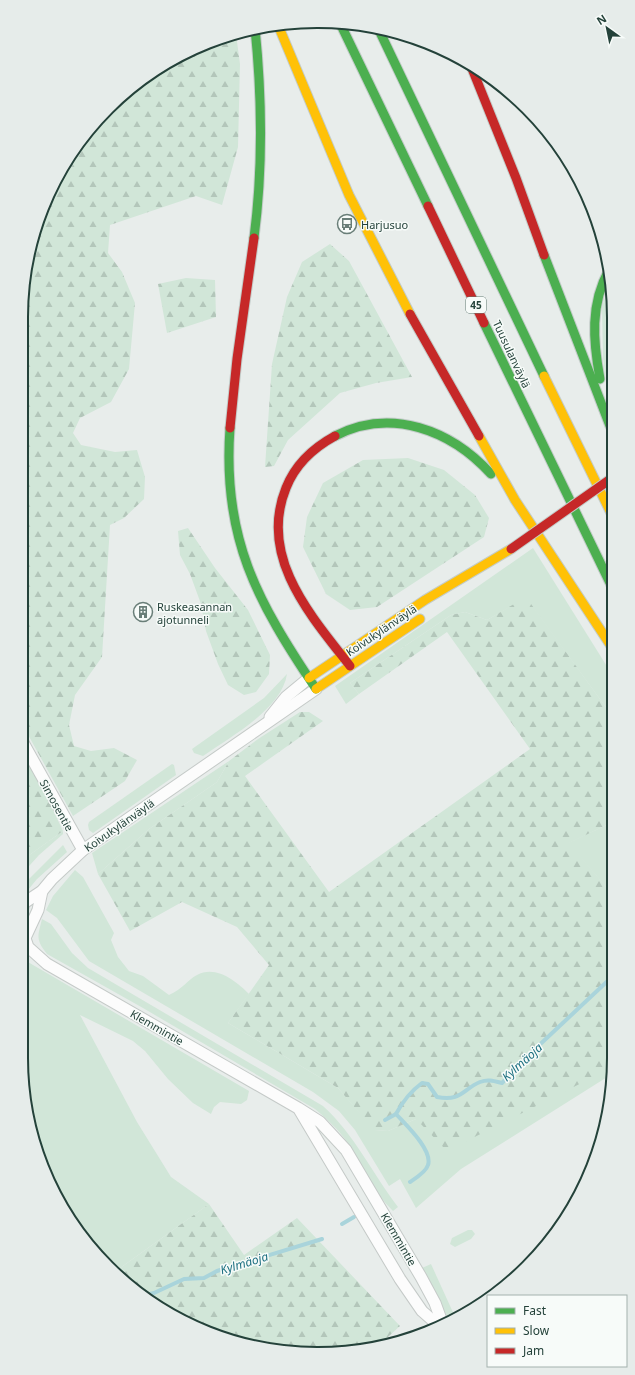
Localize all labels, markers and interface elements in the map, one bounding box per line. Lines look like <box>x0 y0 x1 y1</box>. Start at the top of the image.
north arrow <box>587 8 627 48</box>
text: N <box>593 10 609 28</box>
bus stop icon: Harjusuo <box>336 213 358 235</box>
place label: Harjusuo <box>361 217 409 232</box>
road number: 45 <box>466 297 486 313</box>
street label: Tuusulanväylä <box>490 318 534 390</box>
place label: Ruskeasannan ajotunneli <box>157 599 232 627</box>
building icon: Ruskeasannan ajotunneli <box>132 601 154 623</box>
street label: Koivukylänväylä <box>343 601 419 659</box>
street label: Simosentie <box>37 776 77 834</box>
street label: Koivukylänväylä <box>81 795 157 855</box>
street label: Klemmintie <box>128 1006 186 1048</box>
water label: Kylmäoja <box>498 1039 546 1085</box>
street label: Klemmintie <box>378 1210 420 1268</box>
water label: Kylmäoja <box>218 1248 270 1278</box>
legend <box>487 1295 627 1367</box>
text: Fast <box>523 1302 547 1319</box>
text: Slow <box>523 1322 550 1339</box>
text: Jam <box>522 1342 544 1359</box>

